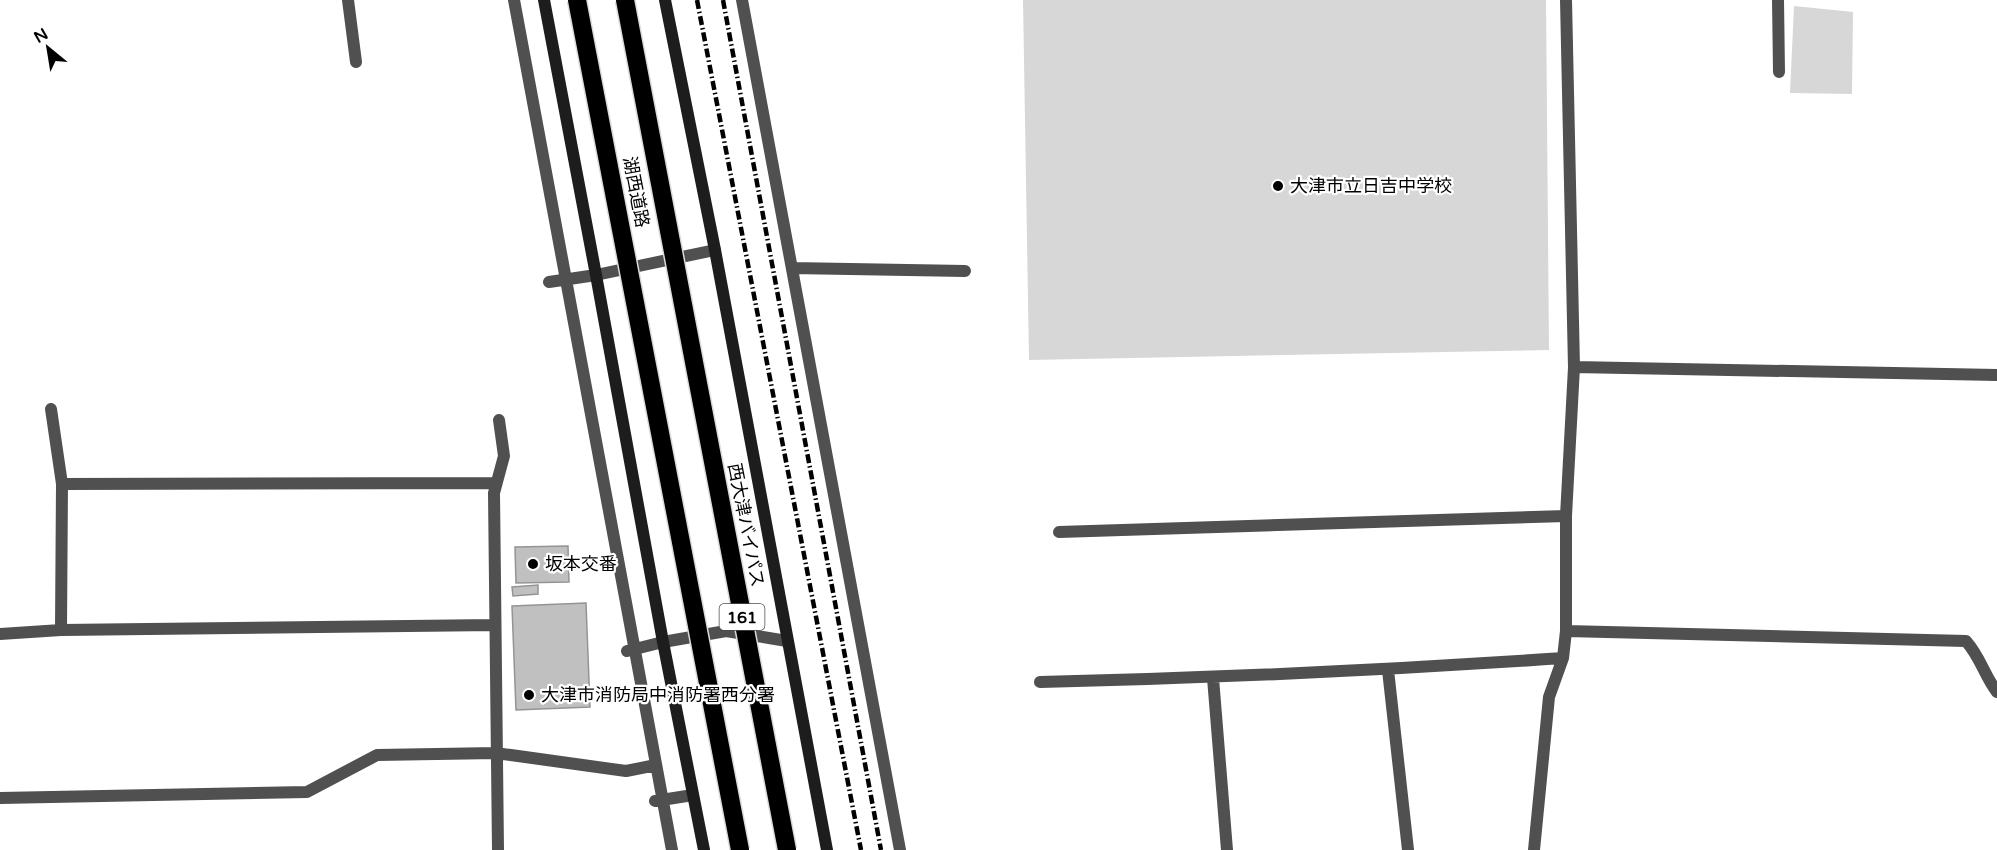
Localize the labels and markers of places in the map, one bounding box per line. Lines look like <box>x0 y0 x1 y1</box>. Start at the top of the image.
place label: 大津市立日吉中学校 <box>1290 175 1452 197</box>
marker: 大津市立日吉中学校 <box>1271 179 1285 193</box>
place label: 坂本交番 <box>545 553 617 575</box>
marker: 坂本交番 <box>526 557 540 571</box>
place label: 大津市消防局中消防署西分署 <box>541 684 775 706</box>
marker: 大津市消防局中消防署西分署 <box>522 688 536 702</box>

